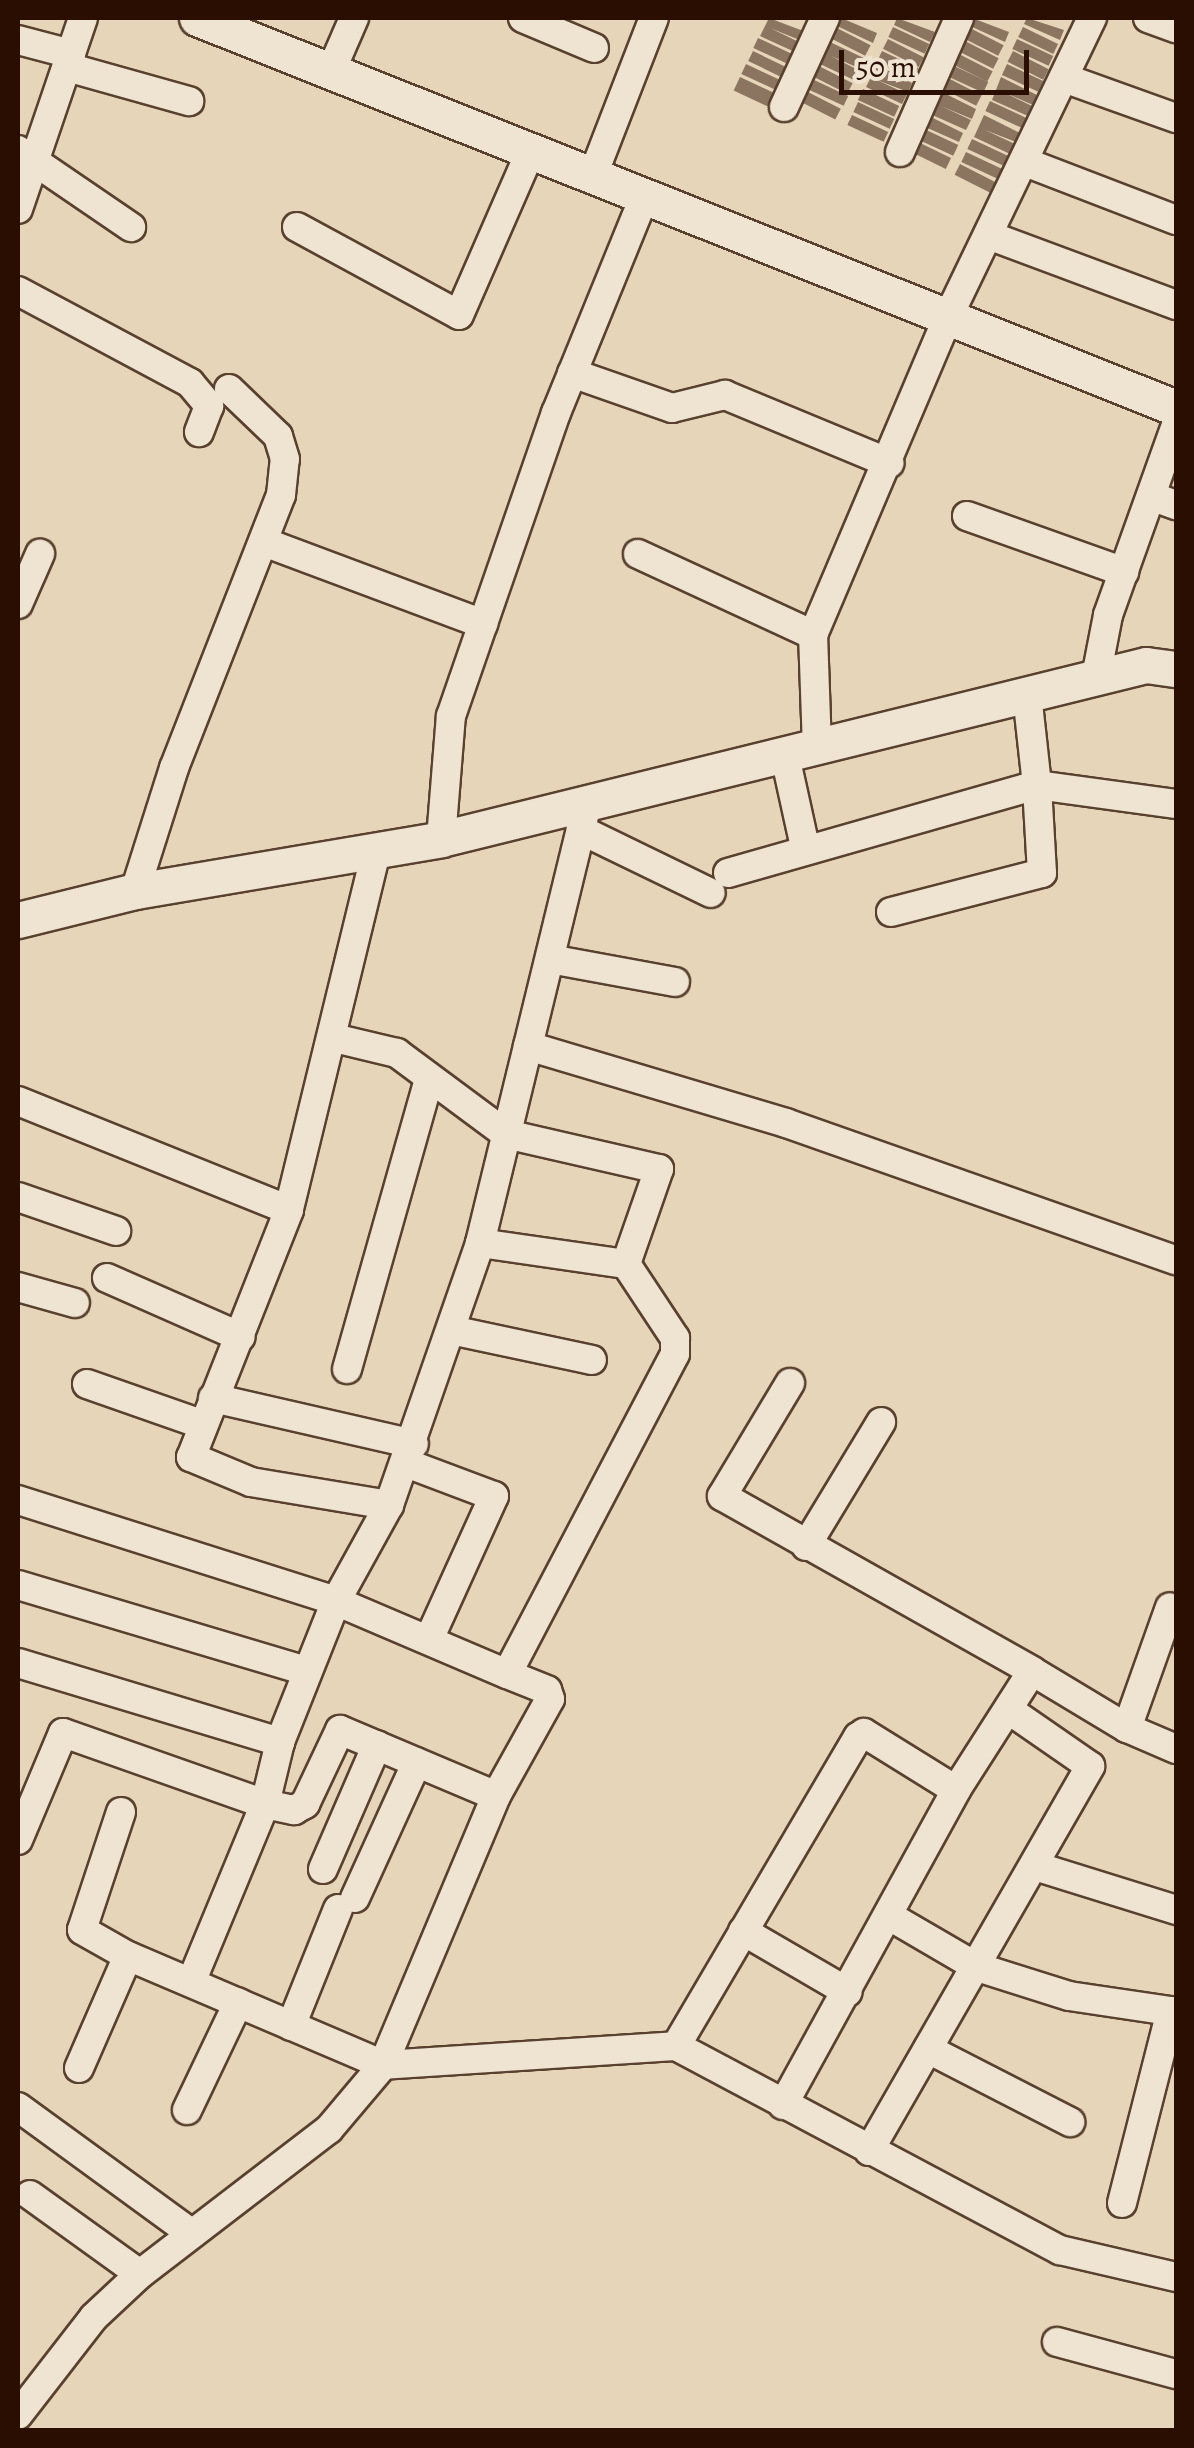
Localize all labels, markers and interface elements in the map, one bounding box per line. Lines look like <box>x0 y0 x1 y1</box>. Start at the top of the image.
scale bar <box>844 30 1034 92</box>
text: 50 m <box>856 47 916 87</box>

